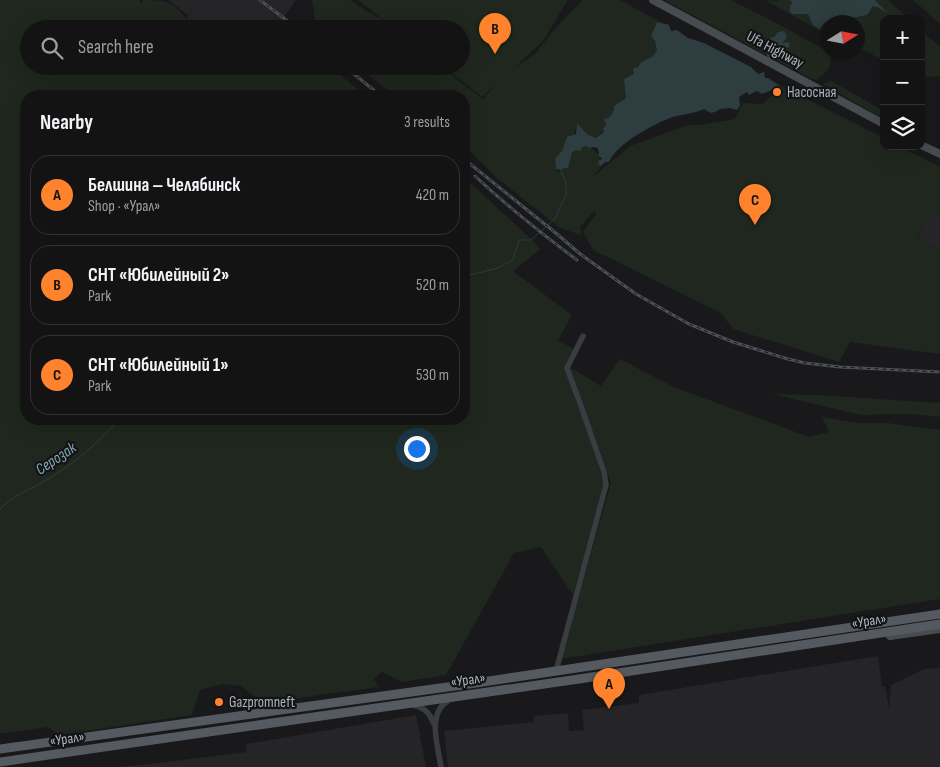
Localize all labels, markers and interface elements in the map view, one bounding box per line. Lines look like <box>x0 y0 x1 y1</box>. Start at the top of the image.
pin: B <box>479 13 511 54</box>
north arrow <box>820 15 865 60</box>
map controls <box>880 15 925 150</box>
button: + <box>880 15 925 60</box>
search box <box>20 20 470 75</box>
street label: Ufa Highway <box>743 27 807 73</box>
icon: search <box>38 34 66 62</box>
text: Search here <box>78 36 154 59</box>
button: − <box>880 60 925 105</box>
place label: Насосная <box>787 83 837 102</box>
marker: Насосная <box>771 86 783 98</box>
button: layers <box>880 105 925 150</box>
text: Nearby <box>40 110 93 135</box>
text: 3 results <box>404 113 450 132</box>
text: Белшина – Челябинск <box>88 174 240 197</box>
pin: C <box>739 184 771 225</box>
text: A <box>53 186 61 205</box>
text: 420 m <box>416 186 449 205</box>
text: Shop · «Урал» <box>88 197 160 216</box>
text: СНТ «Юбилейный 2» <box>88 264 229 287</box>
text: B <box>53 276 61 295</box>
text: 520 m <box>416 276 449 295</box>
text: Park <box>88 287 111 306</box>
text: СНТ «Юбилейный 1» <box>88 354 228 377</box>
text: C <box>53 366 61 385</box>
text: 530 m <box>416 366 449 385</box>
text: Park <box>88 377 111 396</box>
your location <box>404 436 430 462</box>
water label: Серозак <box>32 438 81 479</box>
street label: «Урал» <box>850 609 888 633</box>
street label: «Урал» <box>449 668 487 692</box>
pin: A <box>593 668 625 709</box>
place label: Gazpromneft <box>229 693 295 712</box>
marker: Gazpromneft <box>213 696 225 708</box>
street label: «Урал» <box>48 727 86 751</box>

